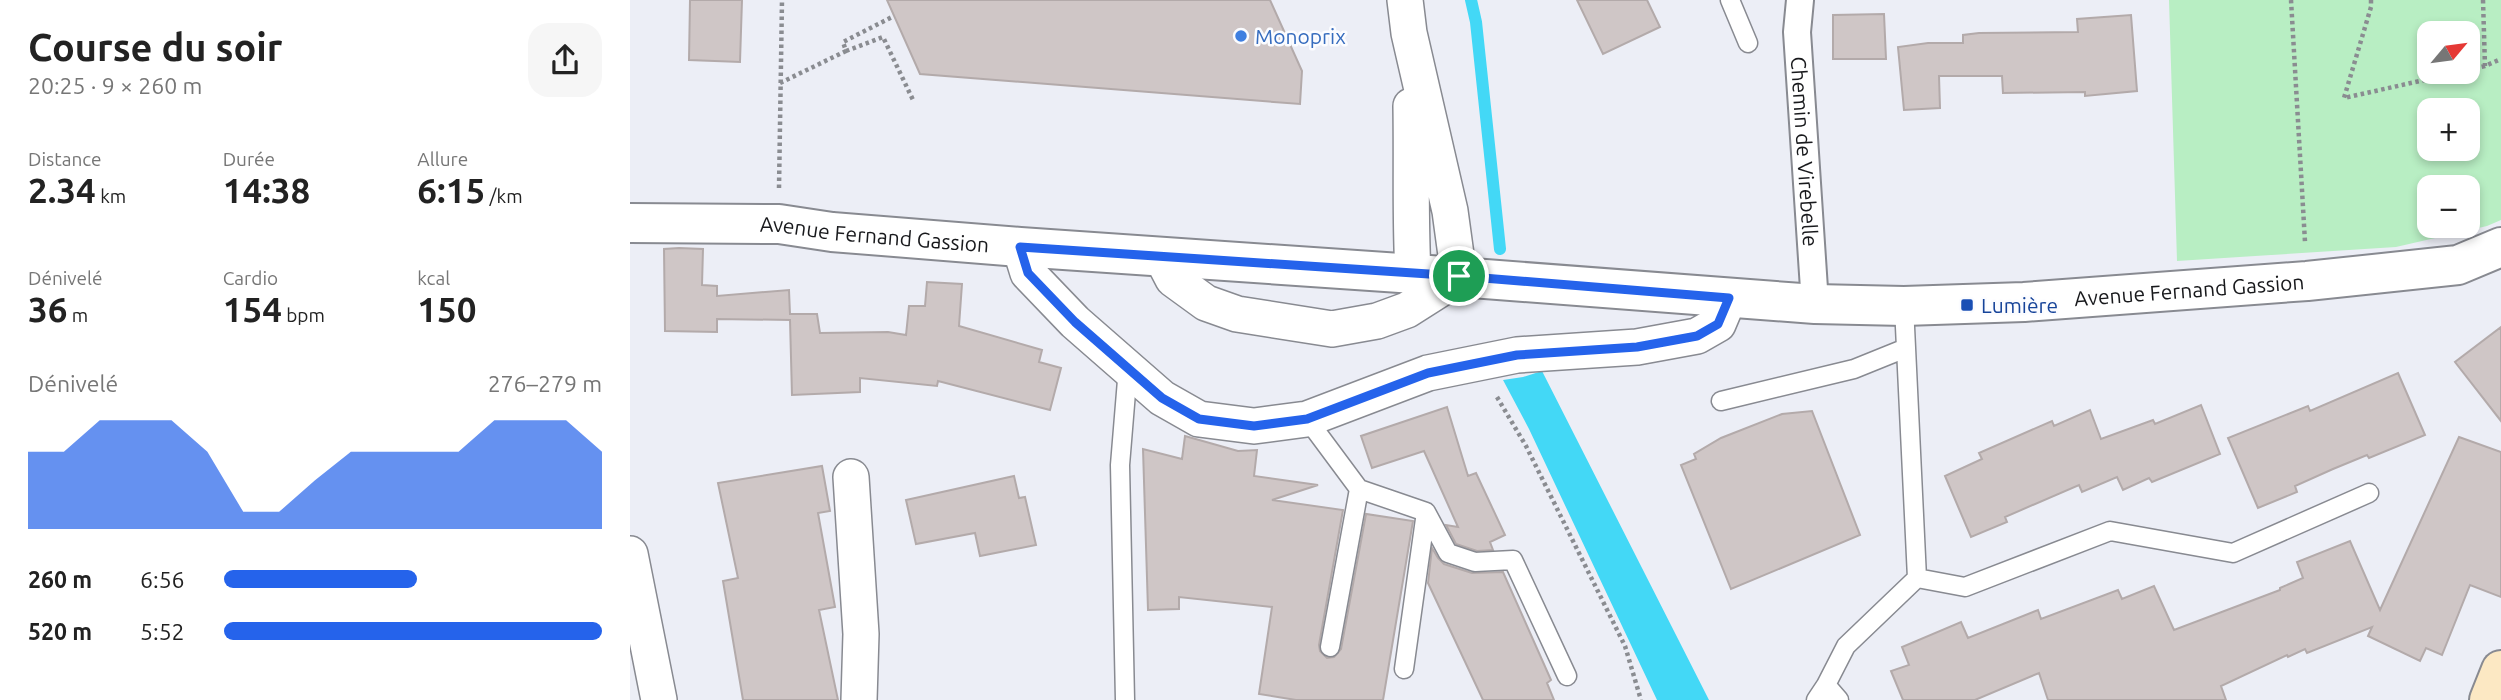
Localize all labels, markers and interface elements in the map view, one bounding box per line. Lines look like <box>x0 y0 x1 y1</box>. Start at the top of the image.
north arrow <box>2417 21 2480 84</box>
map controls <box>2417 21 2480 238</box>
button: share <box>528 23 602 97</box>
place label: Monoprix <box>1255 24 1346 48</box>
text: Course du soir <box>28 26 282 68</box>
marker: Monoprix <box>1233 28 1249 44</box>
street label: Chemin de Virebelle <box>1787 56 1823 247</box>
text: 20:25 · 9 × 260 m <box>28 73 202 98</box>
button: + <box>2417 98 2480 161</box>
text: Distance <box>28 148 102 170</box>
text: Durée <box>223 148 275 170</box>
text: Allure <box>417 148 468 170</box>
text: 2.34 <box>28 170 96 210</box>
text: 14:38 <box>223 170 310 210</box>
text: 6:15 <box>417 170 485 210</box>
button: − <box>2417 175 2480 238</box>
text: km <box>96 185 126 207</box>
text: /km <box>485 185 523 207</box>
street label: Avenue Fernand Gassion <box>760 212 990 257</box>
pin <box>1429 246 1489 306</box>
icon: arrive <box>1440 257 1478 295</box>
text: Dénivelé <box>28 267 103 289</box>
text: Cardio <box>223 267 278 289</box>
text: kcal <box>417 267 450 289</box>
street label: Avenue Fernand Gassion <box>2073 269 2305 310</box>
text: 36 <box>28 289 67 329</box>
text: 154 <box>223 289 282 329</box>
text: 150 <box>417 289 477 329</box>
place label: Lumière <box>1981 293 2058 317</box>
marker: Lumière <box>1959 297 1975 313</box>
text: m <box>67 304 88 326</box>
text: bpm <box>282 304 325 326</box>
text: Dénivelé <box>28 371 118 396</box>
text: 276–279 m <box>488 371 602 396</box>
text: 260 m <box>28 567 92 592</box>
text: 6:56 <box>140 567 185 592</box>
text: 520 m <box>28 619 92 644</box>
text: 5:52 <box>140 619 185 644</box>

